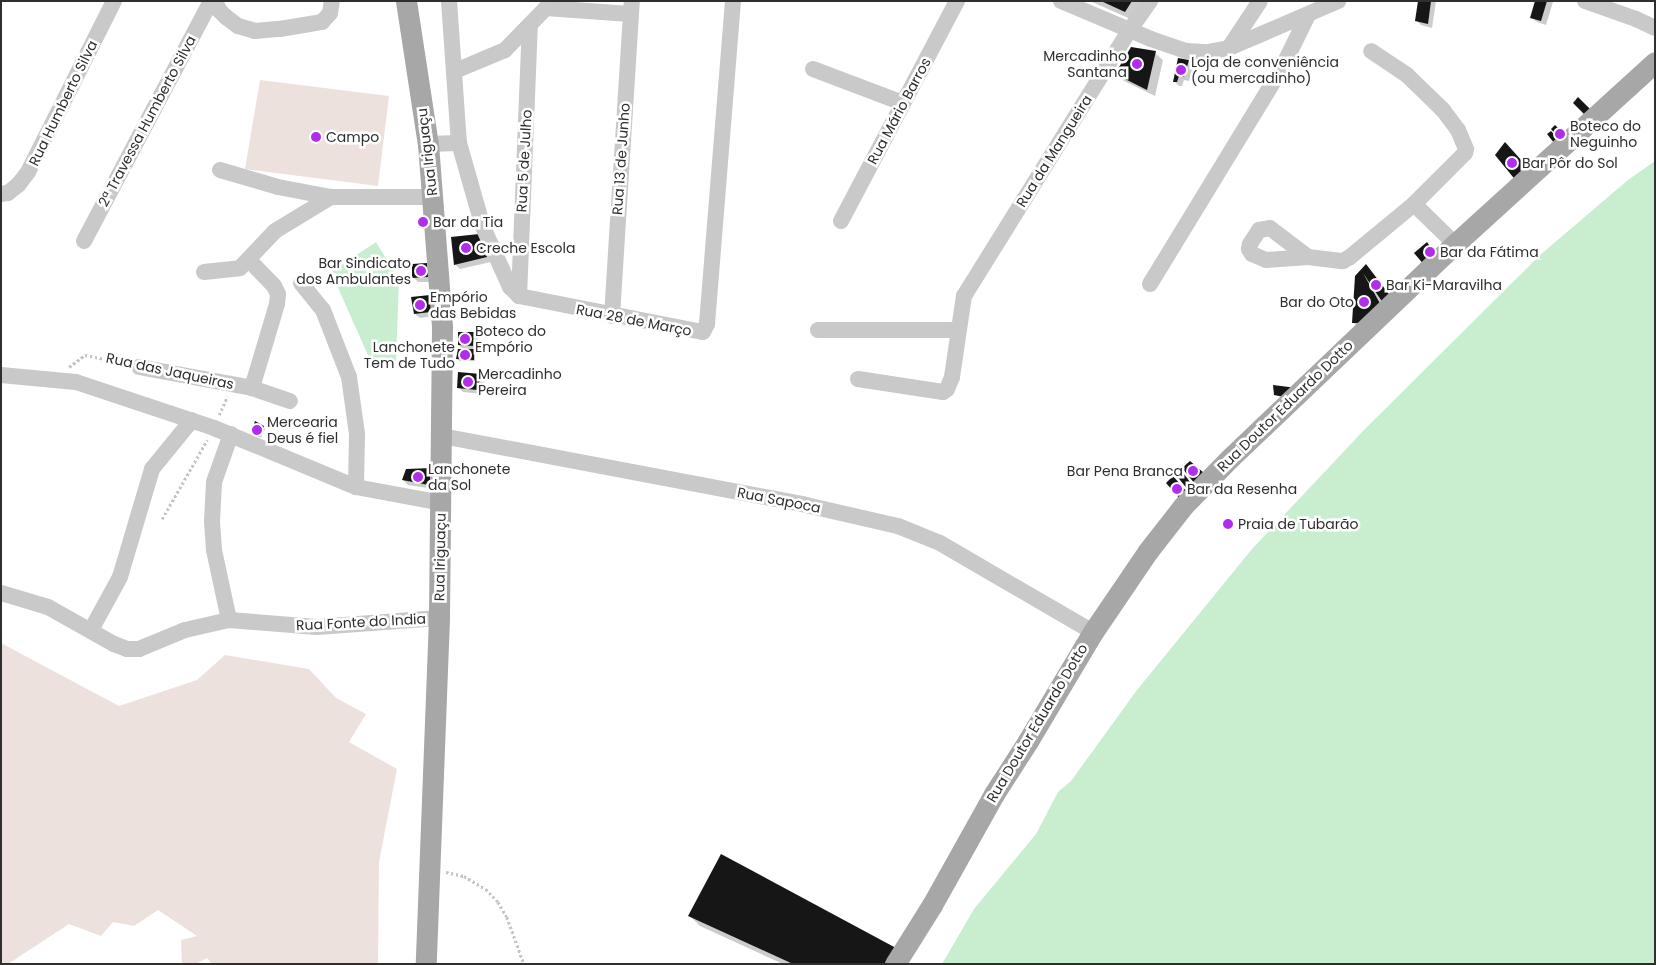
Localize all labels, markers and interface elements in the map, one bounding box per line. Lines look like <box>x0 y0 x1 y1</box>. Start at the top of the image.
street label: 2ª Travessa Humberto Silva <box>95 33 199 209</box>
street label: Rua Humberto Silva <box>25 38 101 168</box>
place label: Mercadinho Santana <box>1043 48 1127 80</box>
place label: Loja de conveniência (ou mercadinho) <box>1191 54 1339 86</box>
street label: Rua Mário Barros <box>864 55 934 167</box>
marker: Mercadinho Santana <box>1131 58 1143 70</box>
marker: Loja de conveniência (ou mercadinho) <box>1175 64 1187 76</box>
street label: Rua da Mangueira <box>1013 92 1095 210</box>
street label: Rua 13 de Junho <box>609 102 633 216</box>
street label: Rua Iriguaçu <box>413 107 441 197</box>
street label: Rua 5 de Julho <box>513 109 535 213</box>
place label: Boteco do Neguinho <box>1570 118 1641 150</box>
marker: Boteco do Neguinho <box>1554 128 1566 140</box>
place label: Campo <box>326 129 379 145</box>
marker: Campo <box>310 131 322 143</box>
place label: Bar Pôr do Sol <box>1522 155 1618 171</box>
marker: Bar Pôr do Sol <box>1506 157 1518 169</box>
place label: Bar da Tia <box>433 214 503 230</box>
marker: Bar da Tia <box>417 216 429 228</box>
place label: Creche Escola <box>476 240 575 256</box>
marker: Creche Escola <box>460 242 472 254</box>
place label: Bar da Fátima <box>1440 244 1539 260</box>
marker: Bar da Fátima <box>1424 246 1436 258</box>
place label: Bar Sindicato dos Ambulantes <box>296 255 411 288</box>
marker: Bar Sindicato dos Ambulantes <box>415 265 427 277</box>
place label: Bar Ki-Maravilha <box>1386 277 1502 293</box>
marker: Bar Ki-Maravilha <box>1370 279 1382 291</box>
place label: Empório das Bebidas <box>430 289 516 322</box>
place label: Bar do Oto <box>1280 294 1354 310</box>
marker: Bar do Oto <box>1358 296 1370 308</box>
marker: Empório das Bebidas <box>414 299 426 311</box>
street label: Rua 28 de Março <box>575 301 693 339</box>
place label: Boteco do Empório <box>475 323 546 356</box>
marker: Boteco do Empório <box>459 333 471 345</box>
street label: Rua Doutor Eduardo Dotto <box>1214 337 1356 475</box>
place label: Lanchonete Tem de Tudo <box>364 339 455 372</box>
street label: Rua das Jaqueiras <box>105 349 235 393</box>
marker: Lanchonete Tem de Tudo <box>459 349 471 361</box>
place label: Mercadinho Pereira <box>478 366 562 398</box>
marker: Mercadinho Pereira <box>462 376 474 388</box>
place label: Mercearia Deus é fiel <box>267 414 338 447</box>
marker: Mercearia Deus é fiel <box>251 424 263 436</box>
place label: Lanchonete da Sol <box>428 461 510 494</box>
place label: Bar Pena Branca <box>1067 463 1183 479</box>
marker: Bar Pena Branca <box>1187 465 1199 477</box>
marker: Lanchonete da Sol <box>412 471 424 483</box>
place label: Bar da Resenha <box>1187 481 1297 497</box>
marker: Bar da Resenha <box>1171 483 1183 495</box>
street label: Rua Sapoca <box>736 484 822 516</box>
street label: Rua Iriguaçu <box>431 513 449 601</box>
place label: Praia de Tubarão <box>1238 516 1358 532</box>
marker: Praia de Tubarão <box>1222 518 1234 530</box>
street label: Rua Fonte do India <box>296 610 426 634</box>
street label: Rua Doutor Eduardo Dotto <box>983 641 1091 805</box>

